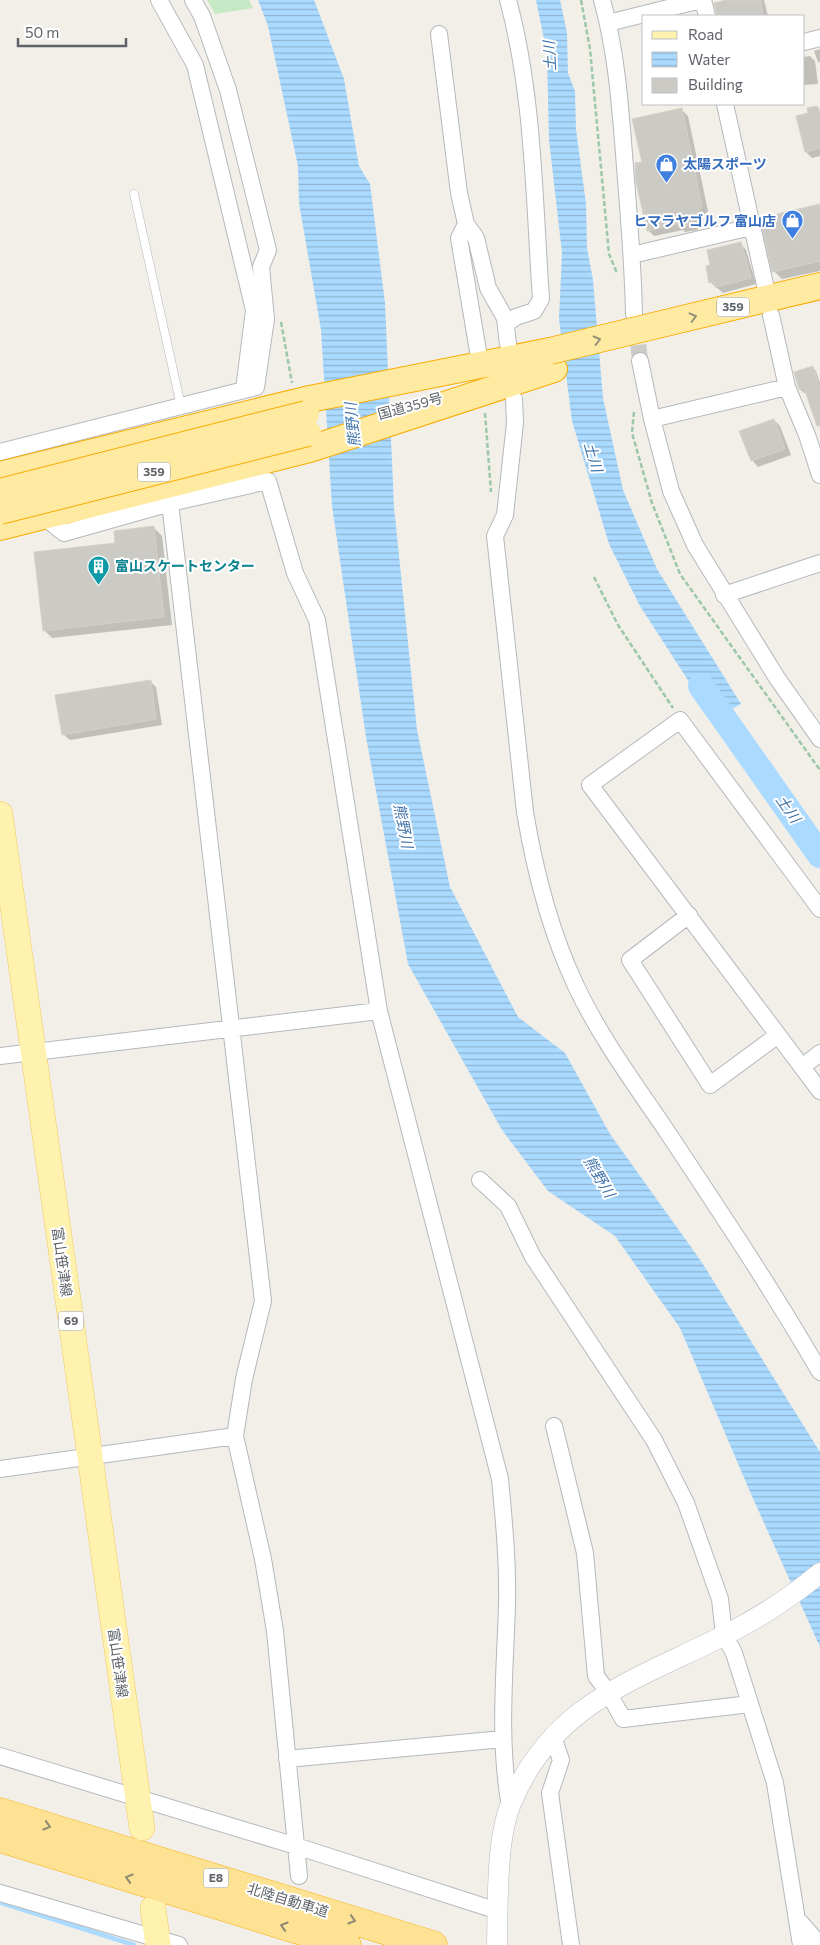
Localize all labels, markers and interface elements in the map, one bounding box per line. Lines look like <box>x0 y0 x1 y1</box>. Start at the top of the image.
scale bar <box>18 15 125 47</box>
legend <box>642 15 805 105</box>
text: 50 m <box>25 23 59 41</box>
text: Road <box>688 25 723 43</box>
water label: 土川 <box>539 39 559 72</box>
text: Water <box>688 50 730 68</box>
text: Building <box>688 75 743 93</box>
shop icon: 太陽スポーツ <box>655 152 679 183</box>
place label: 太陽スポーツ <box>683 155 767 172</box>
shop icon: ヒマラヤゴルフ 富山店 <box>780 209 804 240</box>
place label: ヒマラヤゴルフ 富山店 <box>633 212 776 229</box>
road number: 359 <box>717 298 749 316</box>
one-way arrow <box>688 312 697 323</box>
one-way arrow <box>593 335 602 346</box>
street label: 国道359号 <box>376 389 444 422</box>
water label: 熊野川 <box>340 400 363 448</box>
water label: 土川 <box>581 440 607 476</box>
road number: 359 <box>138 462 170 482</box>
building icon: 富山スケートセンター <box>87 554 111 585</box>
place label: 富山スケートセンター <box>115 557 255 574</box>
water label: 土川 <box>773 791 806 828</box>
water label: 熊野川 <box>391 802 417 852</box>
water label: 熊野川 <box>581 1153 620 1202</box>
street label: 富山笹津線 <box>49 1226 76 1298</box>
road number: 69 <box>58 1312 84 1330</box>
street label: 富山笹津線 <box>105 1627 132 1699</box>
one-way arrow <box>42 1820 50 1830</box>
road number: E8 <box>204 1869 228 1888</box>
one-way arrow <box>125 1873 133 1883</box>
street label: 北陸自動車道 <box>245 1879 331 1920</box>
one-way arrow <box>348 1915 356 1925</box>
one-way arrow <box>280 1921 289 1931</box>

